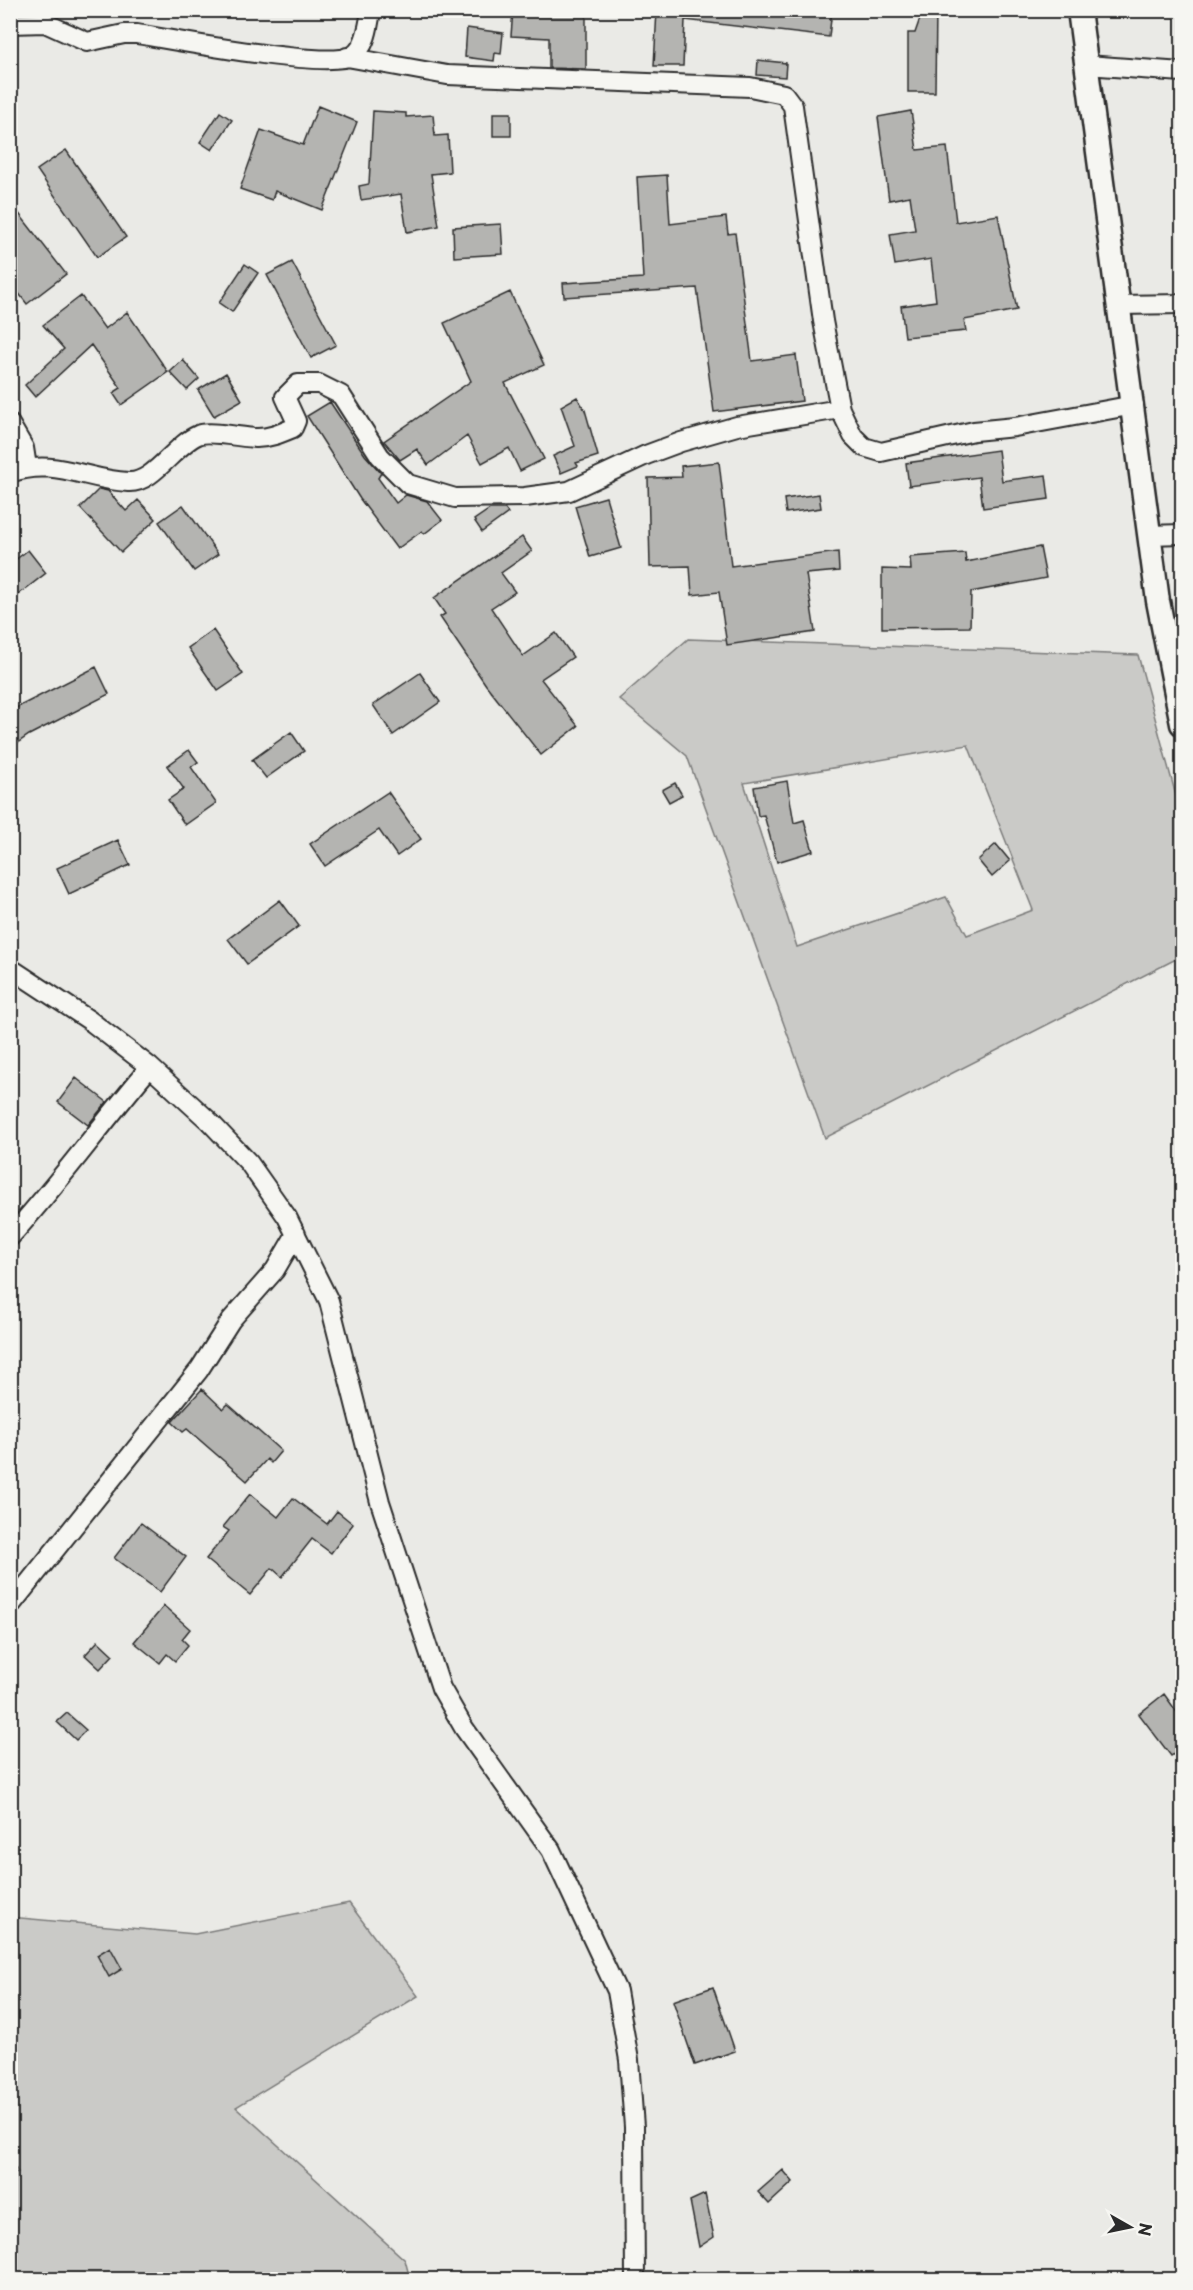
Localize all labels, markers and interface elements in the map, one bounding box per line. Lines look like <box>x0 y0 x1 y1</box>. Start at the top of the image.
north arrow <box>1100 2197 1160 2257</box>
text: N <box>1133 2221 1159 2238</box>

